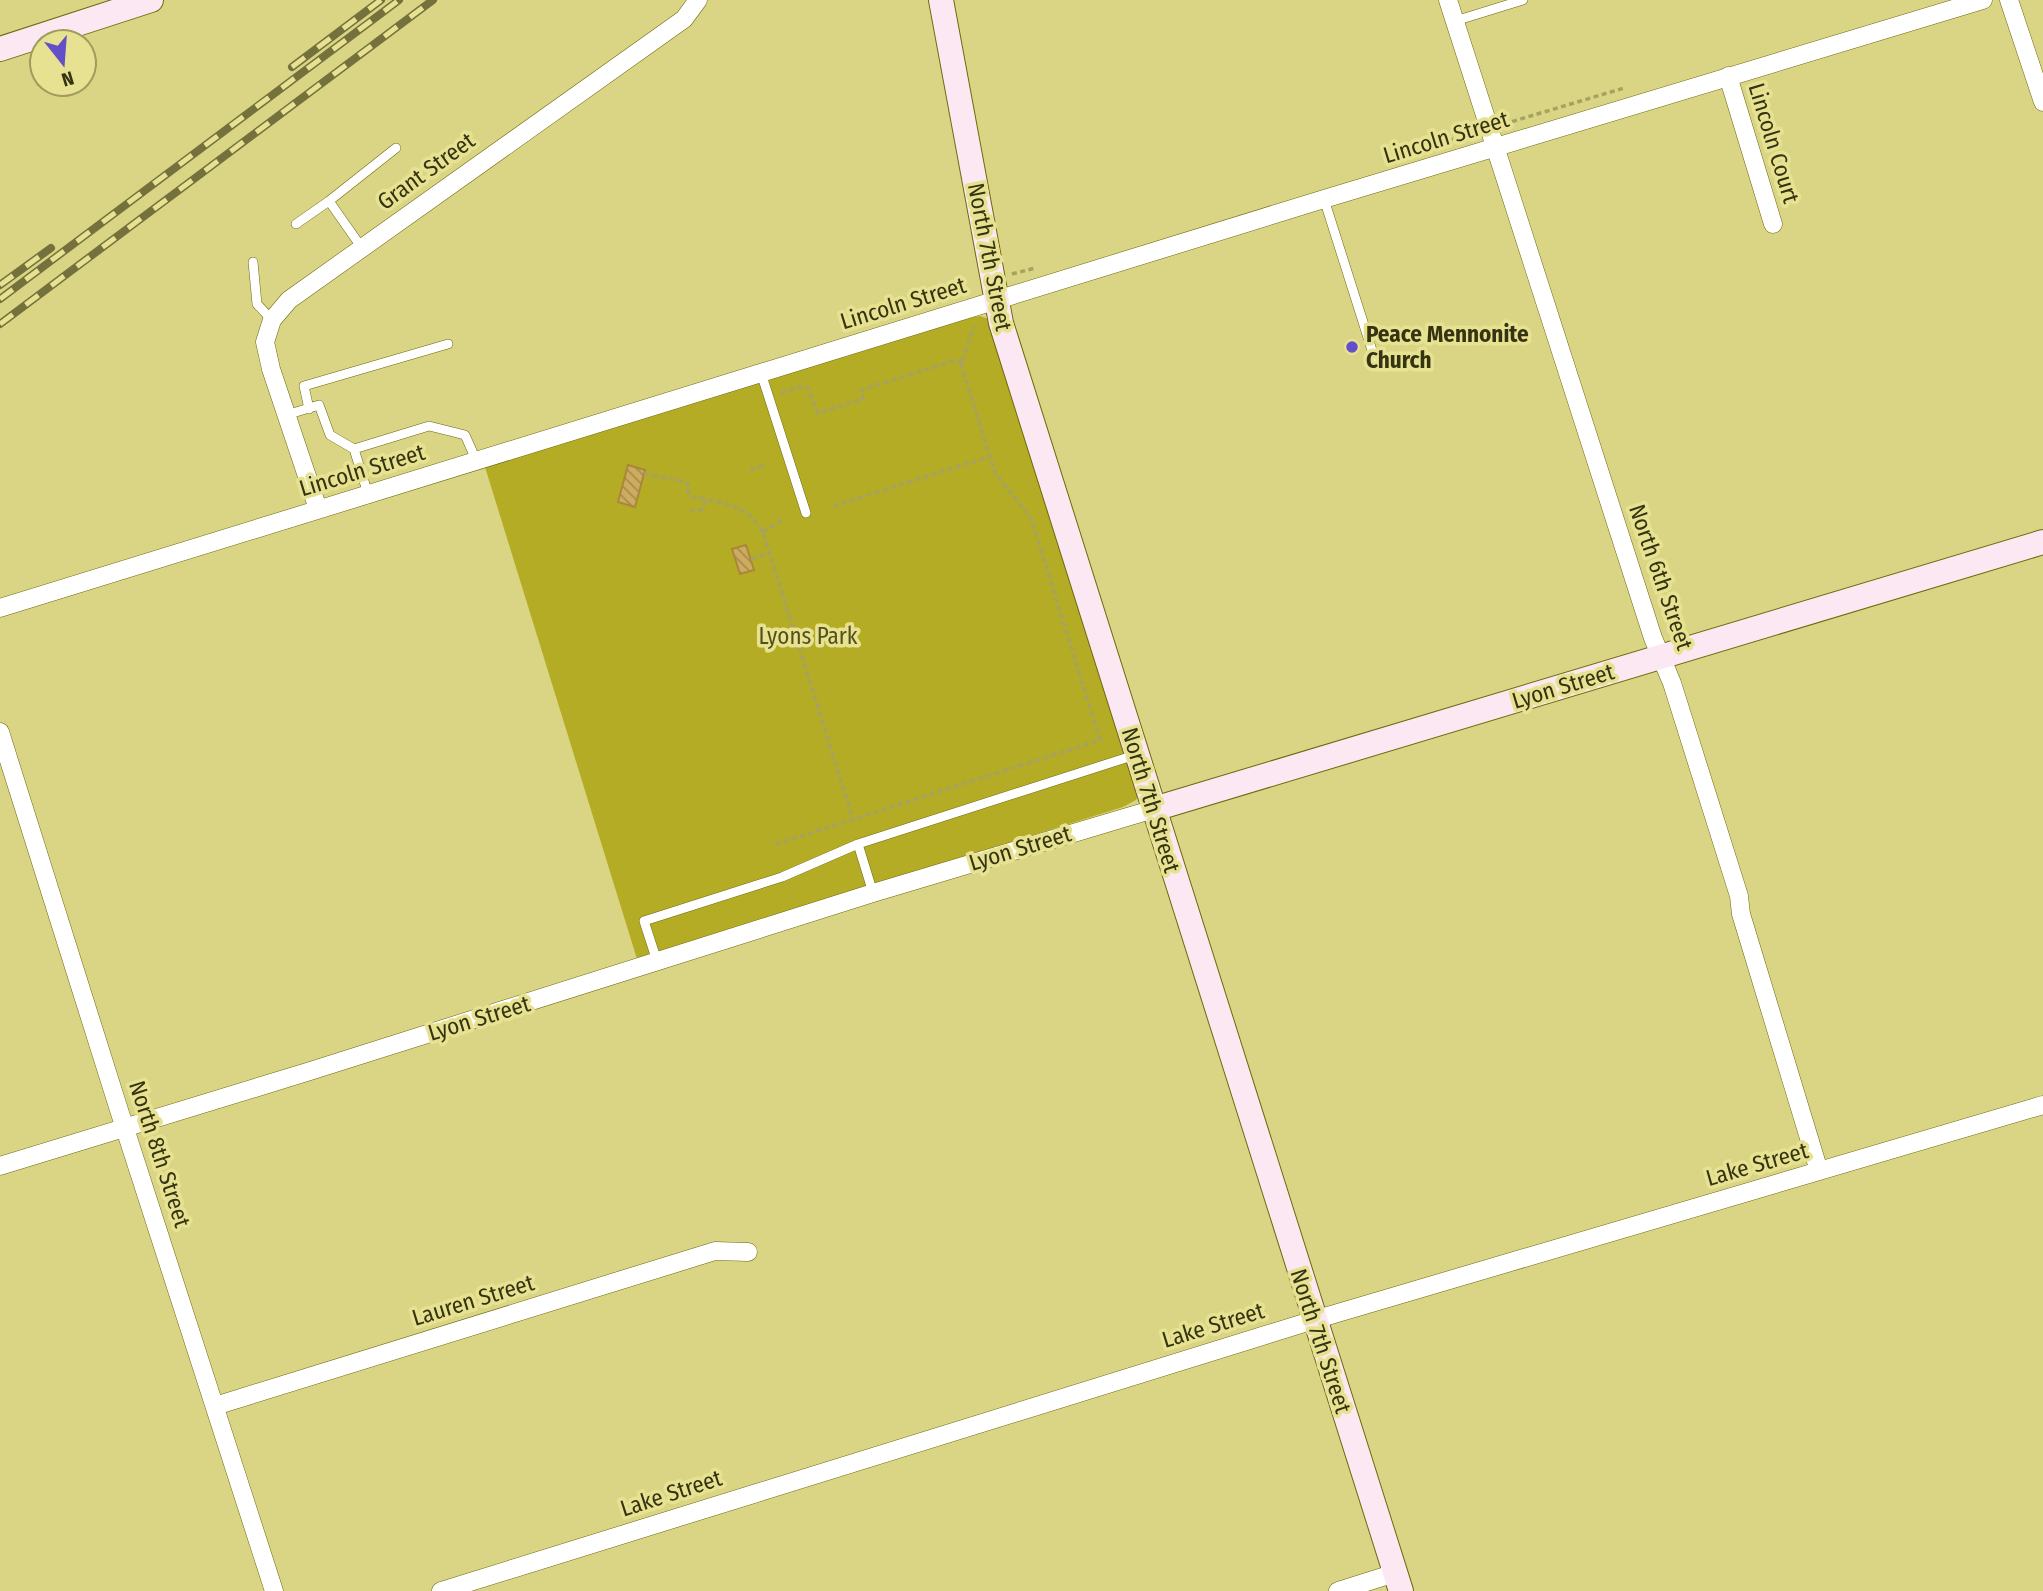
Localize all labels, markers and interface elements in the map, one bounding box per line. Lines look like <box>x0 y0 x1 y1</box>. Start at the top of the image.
north arrow <box>28 28 98 98</box>
text: N <box>59 66 77 91</box>
street label: Lincoln Court <box>1742 80 1806 207</box>
street label: Lincoln Street <box>1380 105 1513 169</box>
street label: Grant Street <box>372 126 480 216</box>
street label: North 7th Street <box>962 181 1018 334</box>
street label: Lincoln Street <box>837 271 970 335</box>
place label: Peace Mennonite Church <box>1366 320 1529 374</box>
marker: Peace Mennonite Church <box>1344 339 1360 355</box>
street label: Lincoln Street <box>296 438 429 502</box>
street label: North 6th Street <box>1623 501 1699 654</box>
park label: Lyons Park <box>758 622 858 650</box>
street label: Lyon Street <box>1509 657 1618 715</box>
street label: North 7th Street <box>1116 724 1186 876</box>
street label: Lyon Street <box>966 819 1075 877</box>
street label: Lyon Street <box>425 989 534 1047</box>
street label: North 8th Street <box>123 1077 197 1231</box>
street label: Lake Street <box>1703 1136 1812 1192</box>
street label: North 7th Street <box>1284 1265 1358 1417</box>
street label: Lauren Street <box>409 1268 538 1332</box>
street label: Lake Street <box>1159 1296 1268 1354</box>
street label: Lake Street <box>617 1463 726 1523</box>

